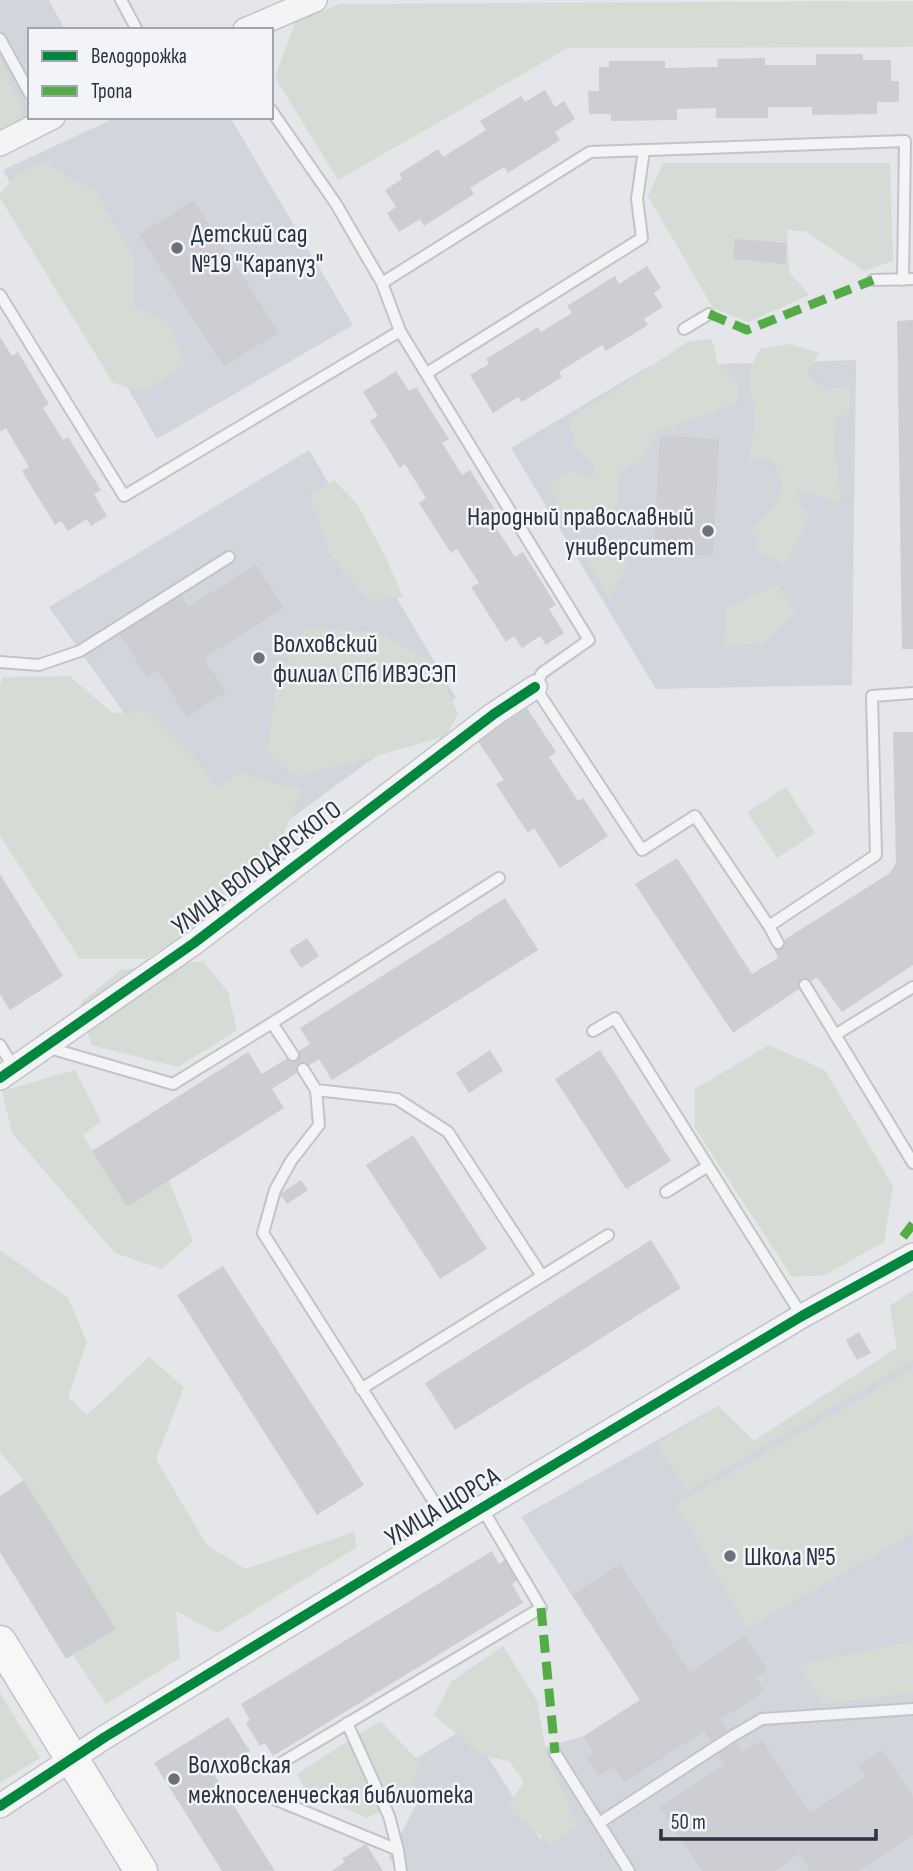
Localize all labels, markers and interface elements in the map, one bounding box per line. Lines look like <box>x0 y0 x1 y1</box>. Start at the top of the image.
legend <box>28 28 273 119</box>
text: Велодорожка <box>91 44 187 69</box>
text: Тропа <box>91 79 132 104</box>
place label: Детский сад №19 "Карапуз" <box>191 219 323 280</box>
marker: Детский сад №19 "Карапуз" <box>169 240 185 256</box>
place label: Народный православный университет <box>467 502 694 563</box>
marker: Народный православный университет <box>700 523 716 539</box>
place label: Волховский филиал СПб ИВЭСЭП <box>273 629 457 690</box>
marker: Волховский филиал СПб ИВЭСЭП <box>251 650 267 666</box>
street label: УЛИЦА ВОЛОДАРСКОГО <box>166 794 348 942</box>
street label: УЛИЦА ЩОРСА <box>380 1461 506 1554</box>
place label: Школа №5 <box>744 1542 836 1573</box>
marker: Школа №5 <box>722 1548 738 1564</box>
place label: Волховская межпоселенческая библиотека <box>188 1750 473 1811</box>
marker: Волховская межпоселенческая библиотека <box>166 1771 182 1787</box>
scale bar <box>661 1798 876 1842</box>
text: 50 m <box>671 1810 706 1835</box>

